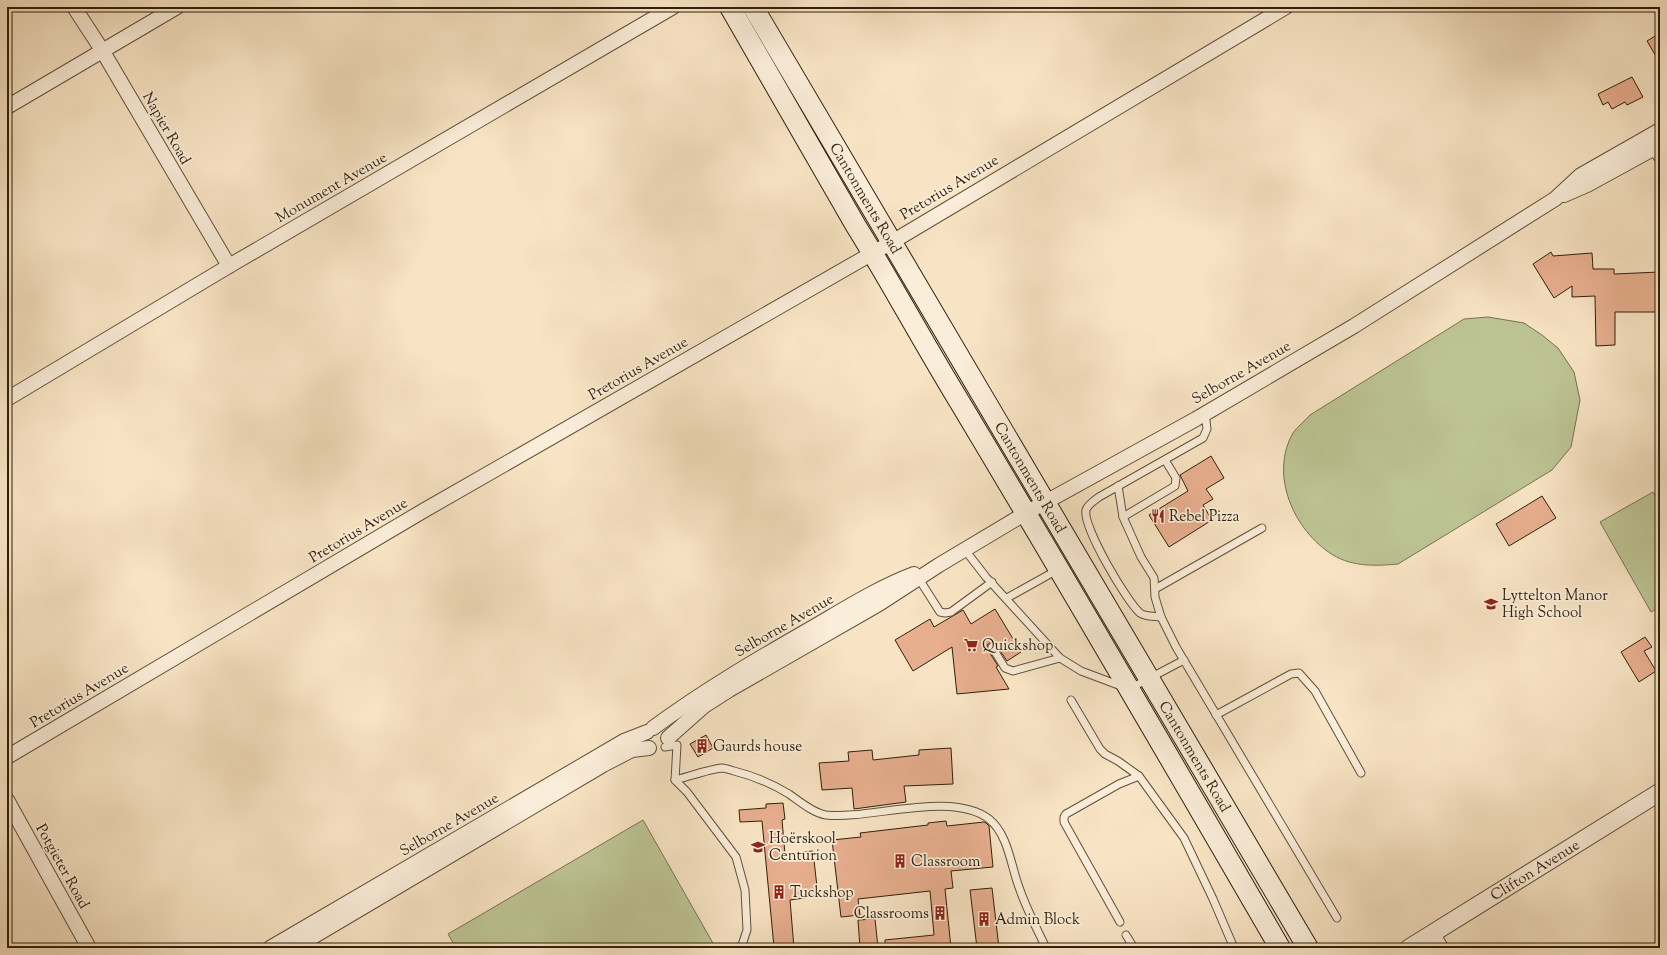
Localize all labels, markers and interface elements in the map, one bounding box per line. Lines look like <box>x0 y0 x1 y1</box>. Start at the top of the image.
street label: Napier Road <box>136 89 195 169</box>
street label: Cantonments Road <box>823 139 906 259</box>
street label: Monument Avenue <box>272 148 391 229</box>
street label: Pretorius Avenue <box>896 150 1003 226</box>
street label: Pretorius Avenue <box>585 332 692 406</box>
street label: Selborne Avenue <box>1188 336 1295 410</box>
street label: Cantonments Road <box>988 419 1070 538</box>
street label: Pretorius Avenue <box>305 493 412 569</box>
place label: Rebel Pizza <box>1169 507 1240 528</box>
restaurant icon: Rebel Pizza <box>1150 508 1166 524</box>
place label: Lyttelton Manor High School <box>1502 586 1608 624</box>
street label: Selborne Avenue <box>731 589 838 663</box>
school or university icon: Lyttelton Manor High School <box>1483 596 1499 612</box>
place label: Quickshop <box>982 636 1053 657</box>
supermarket icon: Quickshop <box>963 637 979 653</box>
street label: Pretorius Avenue <box>26 658 133 734</box>
street label: Cantonments Road <box>1153 698 1235 817</box>
place label: Gaurds house <box>713 737 802 758</box>
building icon: Gaurds house <box>694 738 710 754</box>
street label: Selborne Avenue <box>396 788 503 862</box>
street label: Potgieter Road <box>30 820 94 913</box>
place label: Hoërskool Centurion <box>769 829 837 867</box>
street label: Clifton Avenue <box>1487 835 1584 907</box>
school or university icon: Hoërskool Centurion <box>750 839 766 855</box>
place label: Classroom <box>911 852 981 873</box>
building icon: Classroom <box>892 853 908 869</box>
place label: Tuckshop <box>790 883 854 904</box>
building icon: Tuckshop <box>771 884 787 900</box>
place label: Classrooms <box>854 904 929 925</box>
building icon: Classrooms <box>932 905 948 921</box>
place label: Admin Block <box>995 910 1080 931</box>
building icon: Admin Block <box>976 911 992 927</box>

